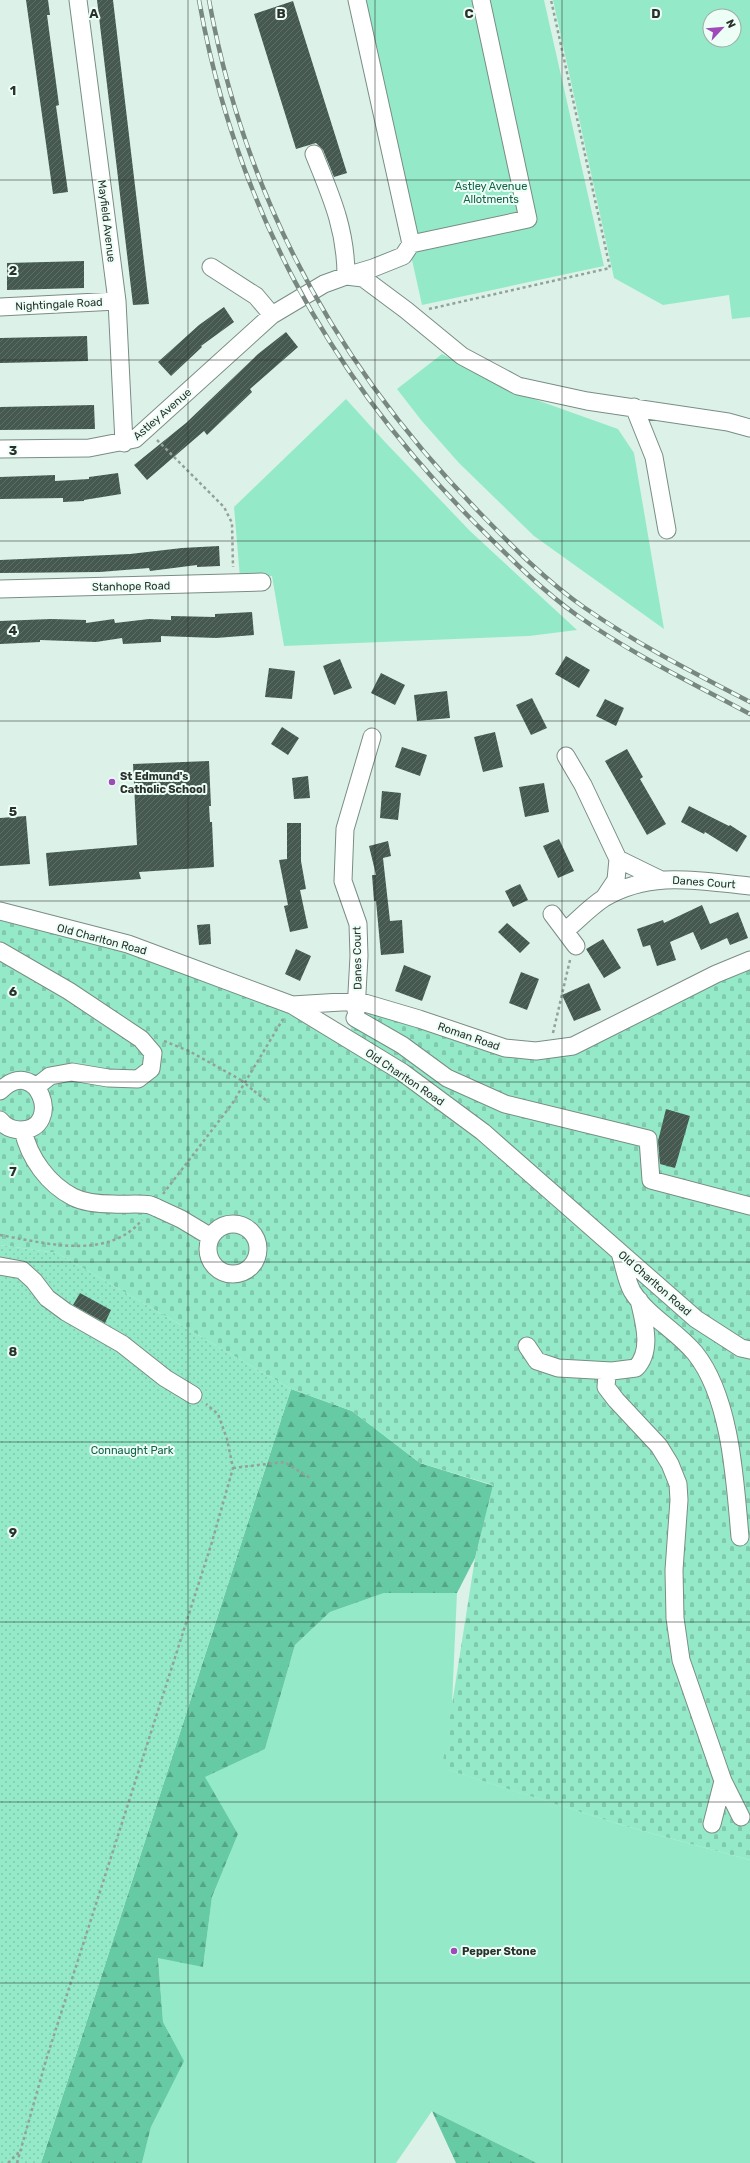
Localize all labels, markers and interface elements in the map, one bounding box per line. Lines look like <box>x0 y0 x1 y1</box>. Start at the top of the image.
text: A <box>89 6 99 21</box>
text: B <box>276 6 286 21</box>
text: C <box>464 6 474 21</box>
text: D <box>651 6 661 21</box>
north arrow <box>702 8 742 48</box>
text: N <box>723 17 738 30</box>
text: 1 <box>10 83 16 98</box>
street label: Mayfield Avenue <box>95 179 118 263</box>
park label: Astley Avenue Allotments <box>455 180 527 206</box>
text: 2 <box>9 263 17 278</box>
street label: Nightingale Road <box>15 296 103 313</box>
street label: Astley Avenue <box>131 386 194 443</box>
text: 3 <box>9 443 18 458</box>
street label: Stanhope Road <box>92 579 170 594</box>
text: 4 <box>9 623 18 638</box>
place label: St Edmund's Catholic School <box>120 770 206 796</box>
marker: St Edmund's Catholic School <box>107 777 117 787</box>
text: 5 <box>9 804 17 819</box>
street label: Danes Court <box>672 874 737 891</box>
street label: Old Charlton Road <box>56 921 148 958</box>
street label: Danes Court <box>350 925 365 990</box>
text: 6 <box>9 984 18 999</box>
street label: Roman Road <box>436 1020 502 1053</box>
street label: Old Charlton Road <box>363 1046 447 1109</box>
text: 7 <box>9 1164 17 1179</box>
street label: Old Charlton Road <box>616 1248 694 1319</box>
text: 8 <box>9 1344 18 1359</box>
park label: Connaught Park <box>91 1444 174 1457</box>
text: 9 <box>9 1525 17 1540</box>
place label: Pepper Stone <box>462 1945 537 1958</box>
marker: Pepper Stone <box>449 1946 459 1956</box>

